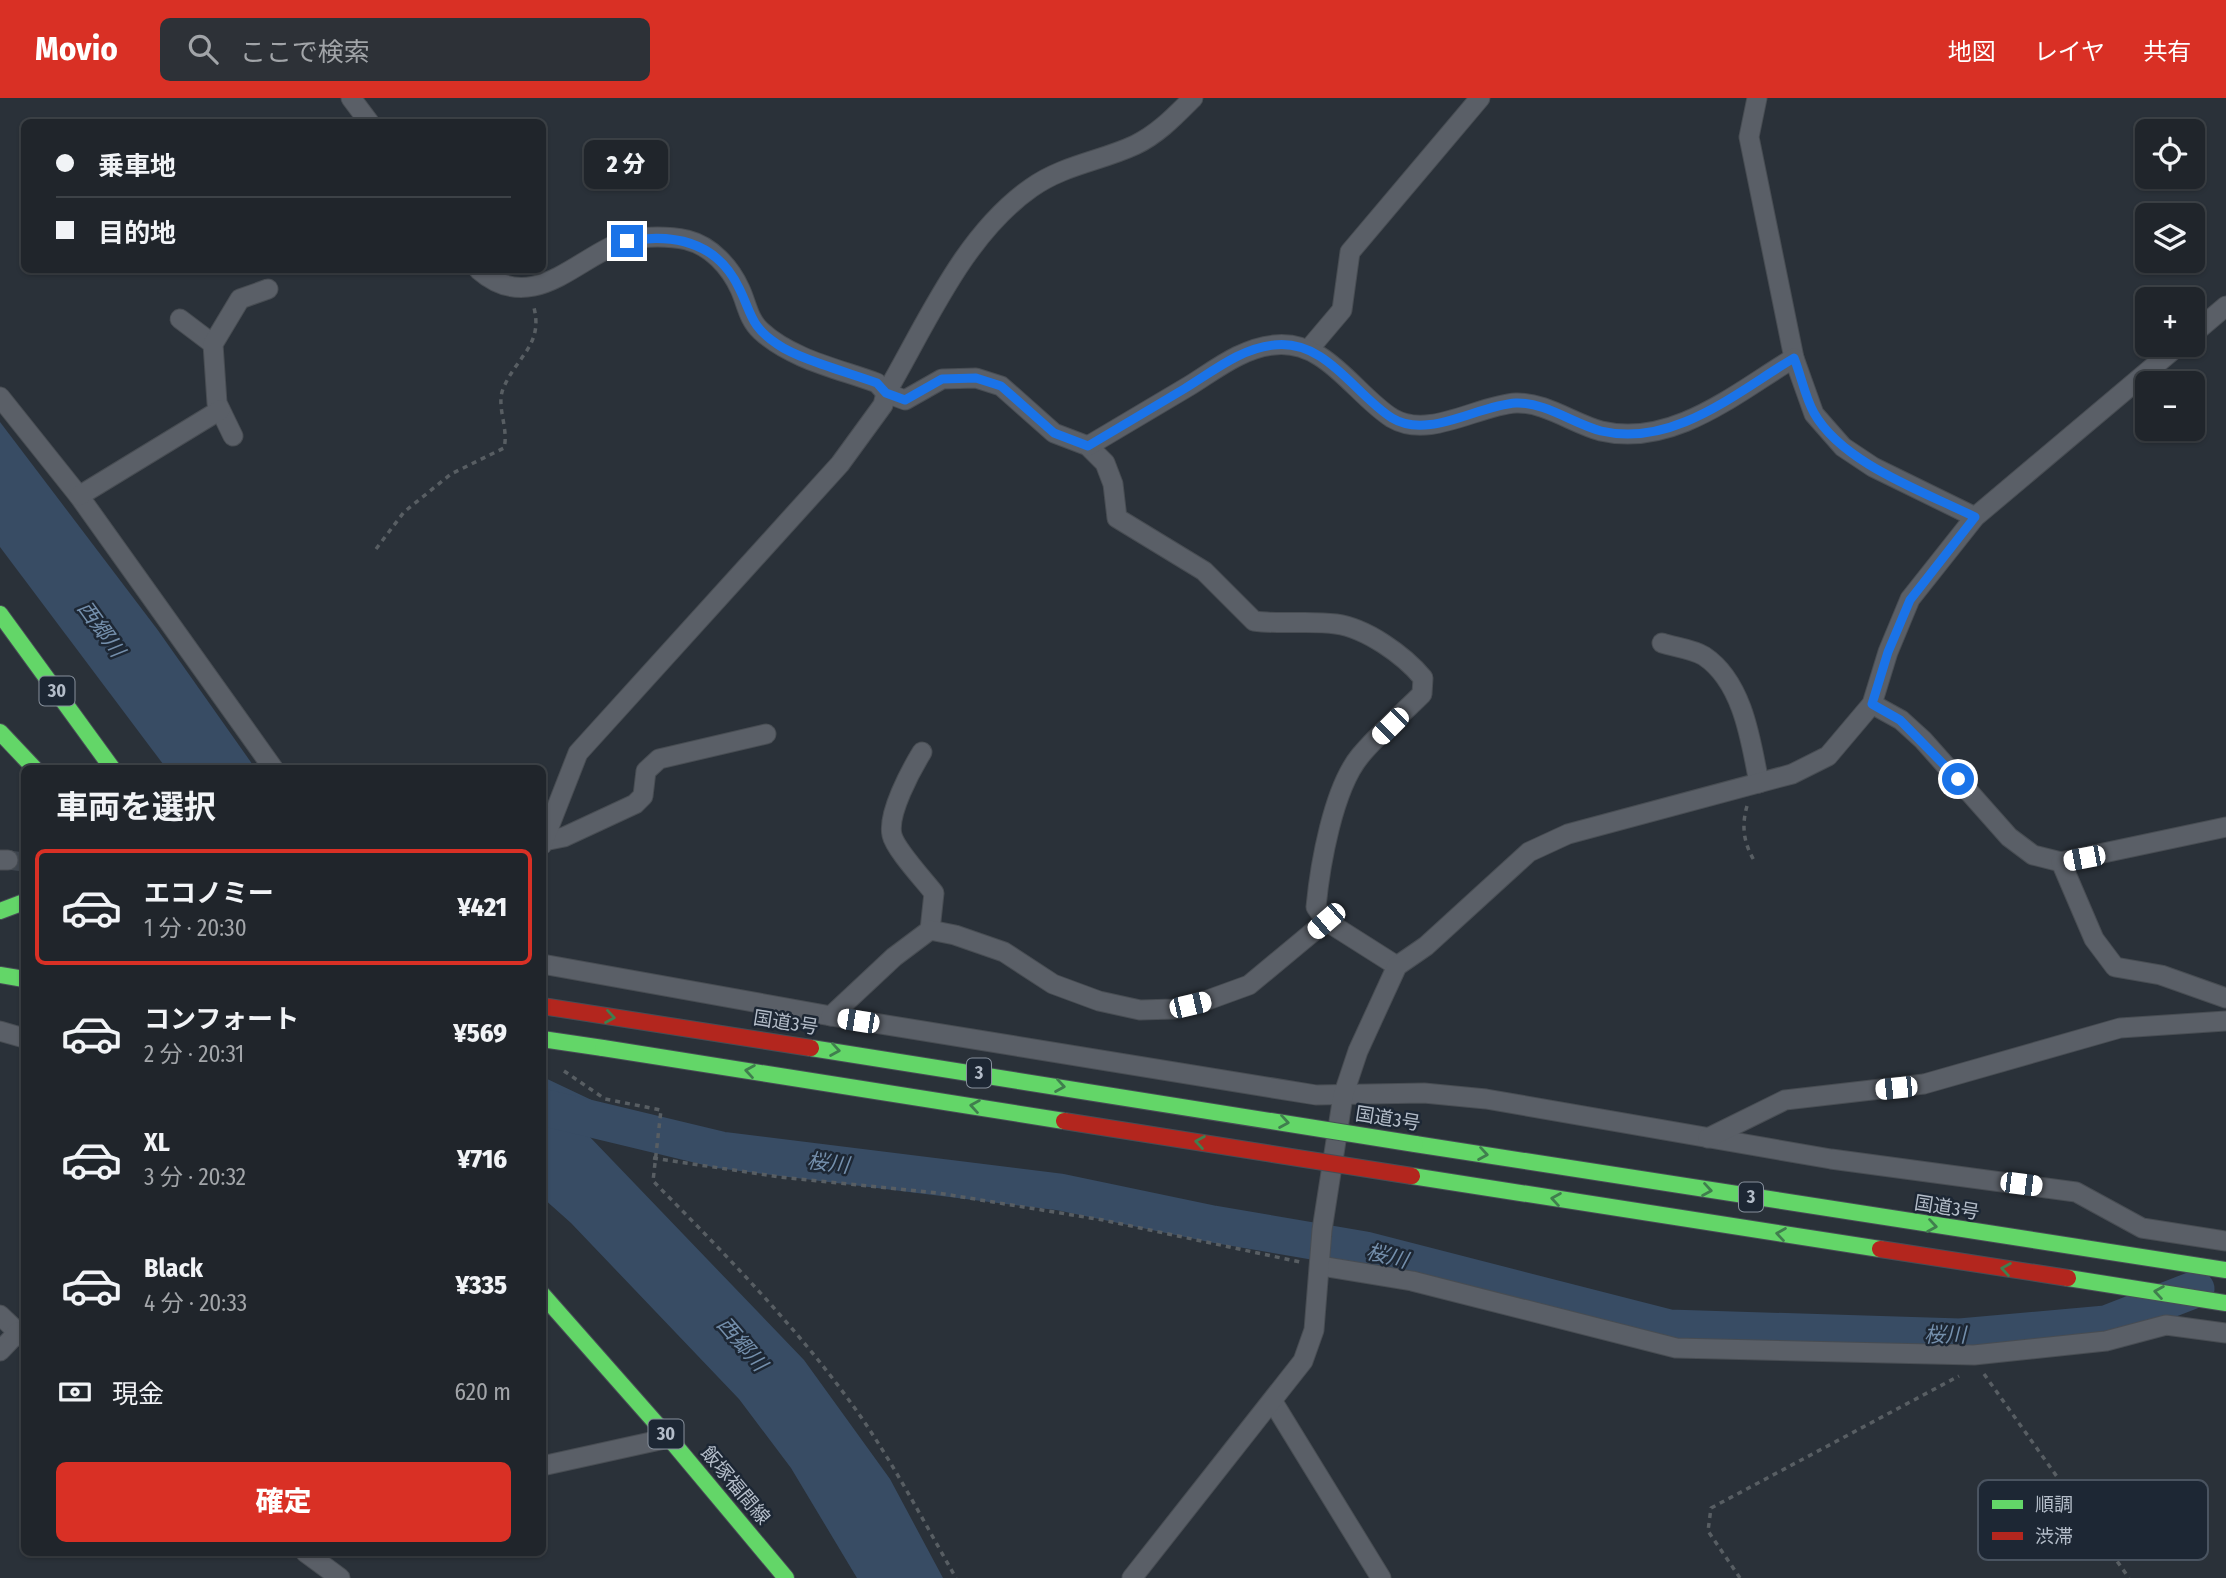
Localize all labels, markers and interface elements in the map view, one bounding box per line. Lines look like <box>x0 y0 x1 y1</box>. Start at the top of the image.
search box <box>160 18 650 81</box>
text: Movio <box>35 29 118 69</box>
icon: search <box>184 30 222 68</box>
text: ここで検索 <box>240 37 370 68</box>
text: 地図 <box>1948 38 1996 66</box>
text: レイヤ <box>2034 38 2105 66</box>
text: 共有 <box>2143 38 2191 66</box>
map controls <box>2135 119 2205 441</box>
button: locate <box>2135 119 2205 189</box>
callout: 2 分 <box>585 139 669 188</box>
text: 2 分 <box>607 150 645 178</box>
text: 乗車地 <box>98 151 176 182</box>
button: layers <box>2135 203 2205 273</box>
text: 目的地 <box>98 218 176 249</box>
route end <box>611 225 643 257</box>
button: + <box>2135 287 2205 357</box>
button: − <box>2135 371 2205 441</box>
water label: 西郷川 <box>72 596 131 664</box>
road number: 30 <box>40 676 74 706</box>
car <box>1368 704 1413 748</box>
route start <box>1942 763 1974 795</box>
text: 車両を選択 <box>56 788 216 826</box>
car <box>2062 844 2107 872</box>
icon: car <box>60 876 123 939</box>
text: エコノミー <box>144 878 274 909</box>
text: ¥421 <box>457 892 507 923</box>
car <box>1304 899 1349 943</box>
text: 1 分 · 20:30 <box>144 914 247 942</box>
car <box>1168 990 1213 1020</box>
icon: car <box>60 1002 123 1065</box>
text: コンフォート <box>144 1004 299 1035</box>
street label: 国道3号 <box>752 1006 820 1039</box>
car <box>836 1007 881 1035</box>
one-way arrow <box>604 1009 616 1024</box>
text: ¥569 <box>453 1018 507 1049</box>
text: 2 分 · 20:31 <box>144 1040 244 1068</box>
one-way arrow <box>829 1043 841 1058</box>
road number: 3 <box>967 1058 991 1088</box>
one-way arrow <box>744 1063 756 1078</box>
car <box>1875 1075 1918 1101</box>
one-way arrow <box>1054 1078 1065 1093</box>
one-way arrow <box>969 1099 981 1114</box>
street label: 国道3号 <box>1354 1102 1422 1135</box>
one-way arrow <box>1278 1115 1290 1130</box>
text: XL <box>144 1127 170 1158</box>
icon: car <box>60 1128 123 1191</box>
one-way arrow <box>1194 1135 1205 1150</box>
text: ¥716 <box>457 1144 507 1175</box>
one-way arrow <box>1477 1146 1489 1161</box>
water label: 桜川 <box>806 1148 852 1179</box>
text: 3 分 · 20:32 <box>144 1163 246 1191</box>
car <box>1999 1171 2044 1197</box>
one-way arrow <box>1702 1182 1713 1197</box>
road number: 3 <box>1739 1182 1763 1212</box>
one-way arrow <box>1550 1191 1562 1206</box>
street label: 国道3号 <box>1913 1191 1981 1224</box>
one-way arrow <box>1926 1218 1938 1233</box>
one-way arrow <box>1775 1227 1787 1242</box>
water label: 桜川 <box>1363 1238 1412 1274</box>
text: Black <box>144 1253 203 1284</box>
icon: car <box>60 1254 123 1317</box>
one-way arrow <box>2000 1262 2012 1277</box>
text: ¥335 <box>456 1270 507 1301</box>
one-way arrow <box>2153 1285 2164 1300</box>
text: 4 分 · 20:33 <box>144 1289 247 1317</box>
water label: 西郷川 <box>712 1312 774 1378</box>
water label: 桜川 <box>1924 1322 1968 1348</box>
icon: cash <box>56 1373 94 1411</box>
text: 620 m <box>455 1378 511 1406</box>
text: 現金 <box>112 1379 164 1410</box>
road number: 30 <box>648 1420 684 1448</box>
street label: 飯塚福間線 <box>696 1442 775 1529</box>
button: 確定 <box>56 1462 511 1542</box>
legend <box>1978 1480 2208 1560</box>
text: 順調 <box>2035 1493 2073 1516</box>
text: 渋滞 <box>2035 1525 2073 1548</box>

